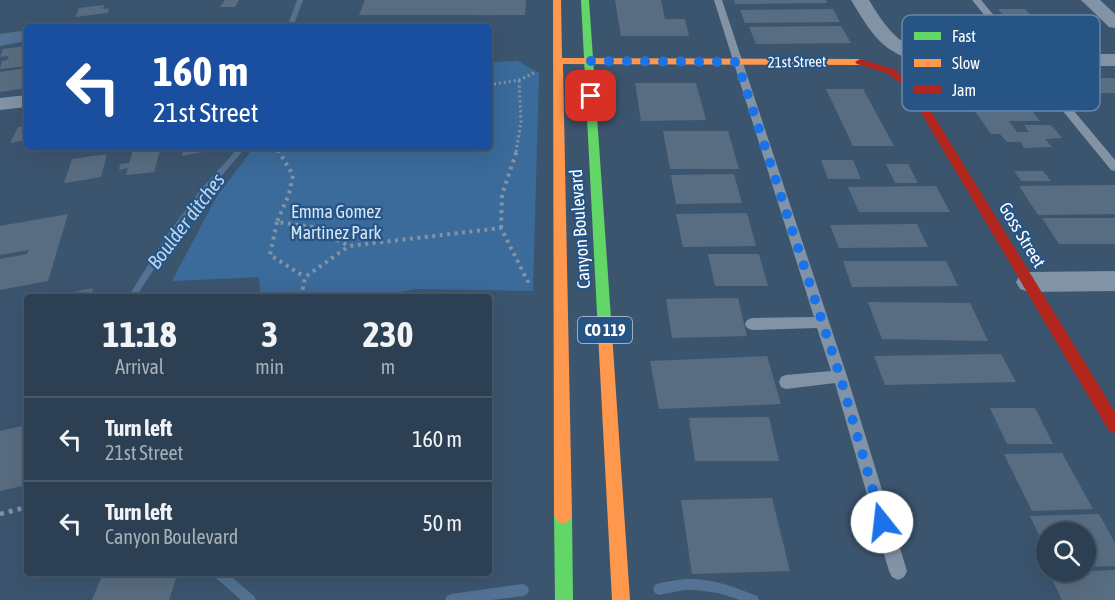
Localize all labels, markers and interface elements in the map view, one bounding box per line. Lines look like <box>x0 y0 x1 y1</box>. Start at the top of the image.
legend <box>902 15 1100 111</box>
text: Fast <box>952 27 976 45</box>
text: 160 m <box>153 47 248 95</box>
icon: left <box>54 48 132 126</box>
street label: 21st Street <box>768 52 826 71</box>
text: Slow <box>952 54 980 72</box>
pin <box>565 70 616 121</box>
icon: arrive <box>574 79 607 112</box>
text: Jam <box>952 81 976 99</box>
text: 21st Street <box>153 97 259 128</box>
water label: Boulder ditches <box>142 168 229 273</box>
street label: Canyon Boulevard <box>565 169 594 290</box>
street label: Goss Street <box>995 198 1050 271</box>
park label: Emma Gomez Martinez Park <box>291 201 382 243</box>
text: 11:18 <box>103 313 177 355</box>
text: 3 <box>261 313 278 355</box>
text: 230 <box>363 313 413 355</box>
road number: CO 119 <box>578 317 632 343</box>
text: Arrival <box>115 355 164 378</box>
text: min <box>255 355 284 378</box>
text: m <box>381 355 395 378</box>
text: Turn left <box>105 415 172 441</box>
icon: left <box>54 423 87 456</box>
text: 160 m <box>412 426 462 452</box>
text: 21st Street <box>105 441 183 464</box>
position arrow <box>850 490 914 554</box>
text: Turn left <box>105 499 172 525</box>
icon: left <box>54 507 87 540</box>
text: 50 m <box>422 510 462 536</box>
map controls <box>1036 522 1096 582</box>
button: search <box>1036 522 1096 582</box>
text: Canyon Boulevard <box>105 525 238 548</box>

